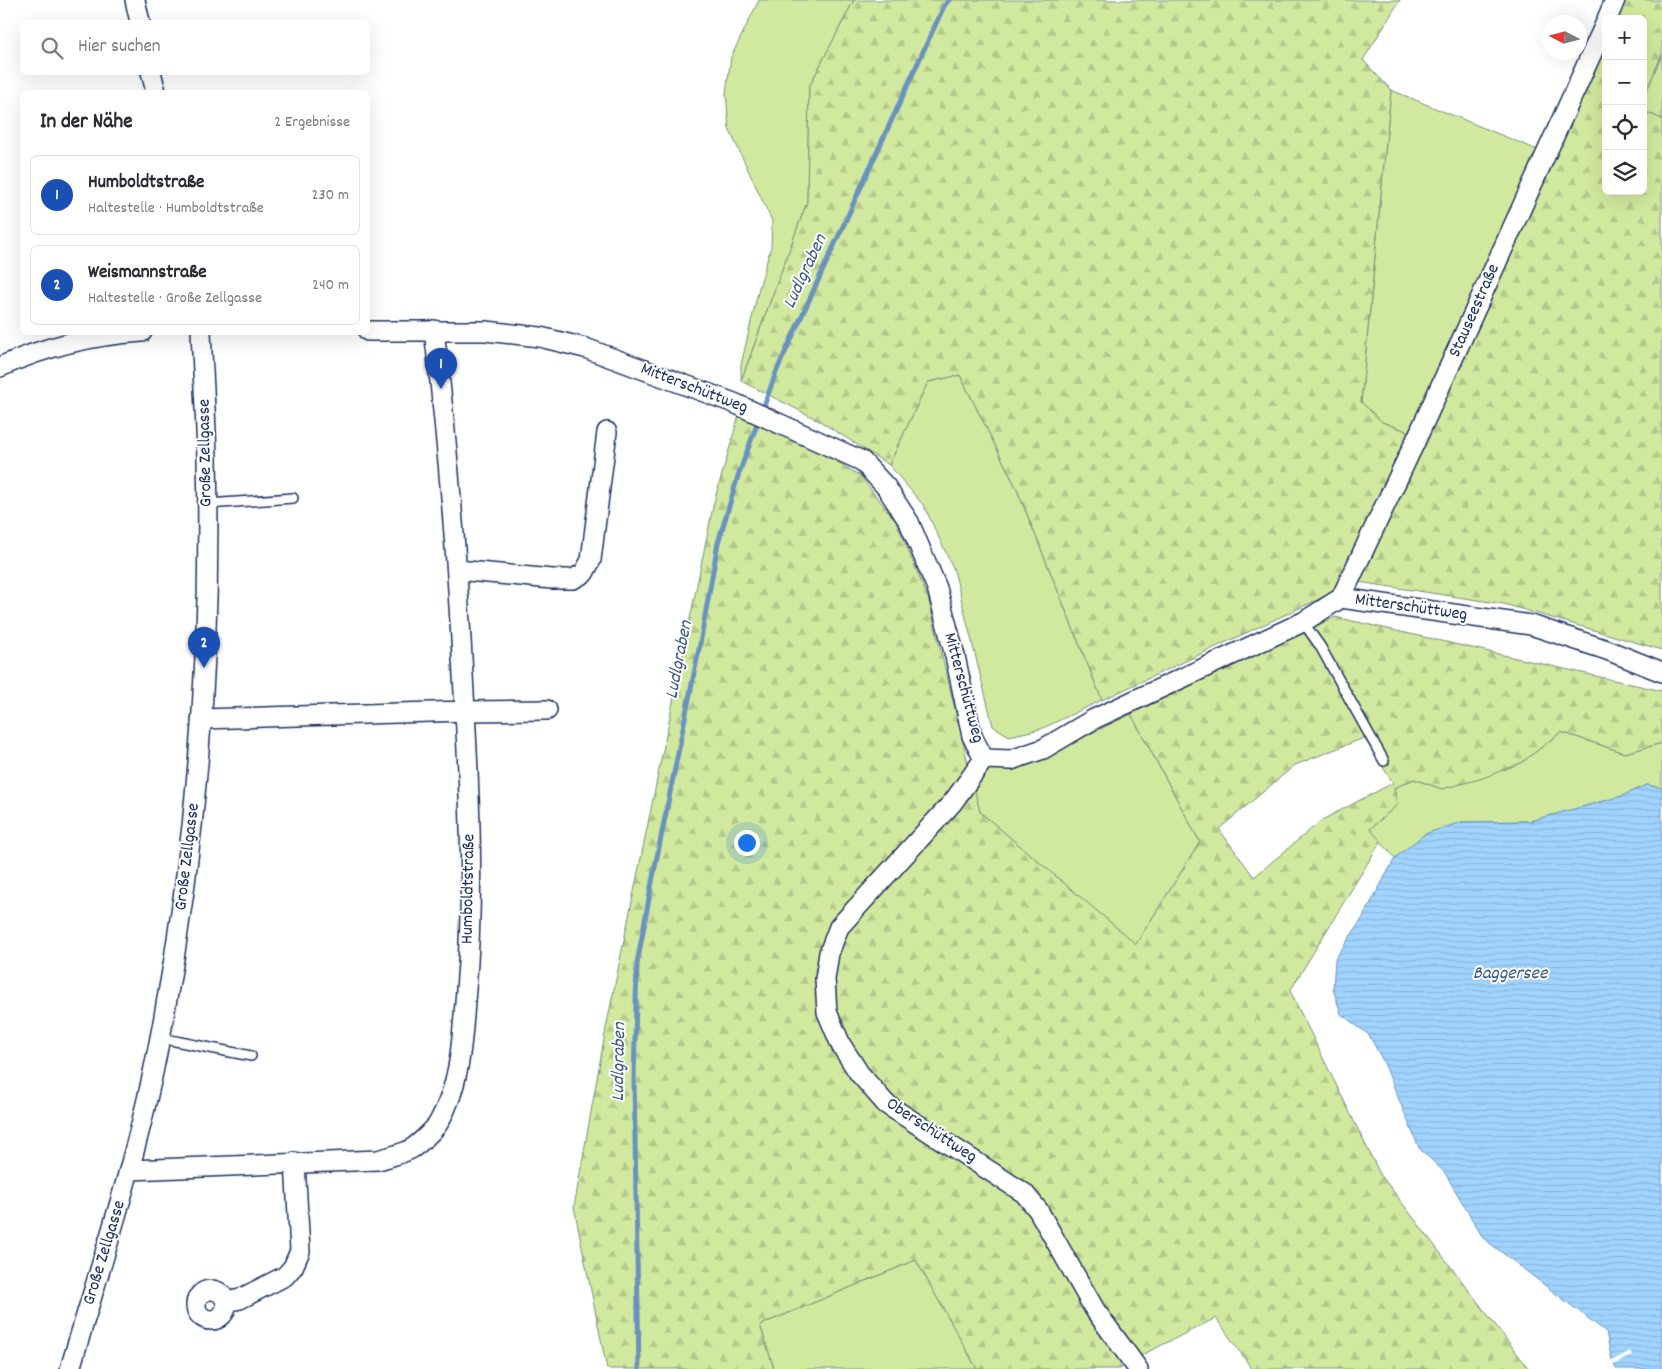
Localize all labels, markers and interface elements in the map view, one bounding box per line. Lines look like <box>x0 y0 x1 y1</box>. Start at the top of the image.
north arrow <box>1542 15 1587 60</box>
map controls <box>1602 15 1647 195</box>
button: + <box>1602 15 1647 60</box>
search box <box>20 20 370 75</box>
icon: search <box>38 34 66 62</box>
text: Hier suchen <box>78 34 161 61</box>
button: − <box>1602 60 1647 105</box>
button: locate <box>1602 105 1647 150</box>
text: In der Nähe <box>40 108 132 138</box>
text: 2 Ergebnisse <box>274 111 350 134</box>
button: layers <box>1602 150 1647 195</box>
text: Humboldtstraße <box>88 170 204 197</box>
text: 1 <box>55 184 59 207</box>
text: 230 m <box>312 184 349 207</box>
text: Haltestelle · Humboldtstraße <box>88 197 264 220</box>
water label: Ludlgraben <box>777 229 835 314</box>
text: Weismannstraße <box>88 260 207 287</box>
street label: Stauseestraße <box>1443 260 1507 362</box>
text: 2 <box>54 274 61 297</box>
text: 240 m <box>312 274 349 297</box>
text: Haltestelle · Große Zellgasse <box>88 287 262 310</box>
pin: 1 <box>425 348 457 389</box>
street label: Mitterschüttweg <box>637 357 751 421</box>
street label: Große Zellgasse <box>193 399 219 507</box>
street label: Mitterschüttweg <box>1353 588 1469 628</box>
water label: Ludlgraben <box>659 617 701 701</box>
pin: 2 <box>188 627 220 668</box>
street label: Mitterschüttweg <box>936 630 990 746</box>
street label: Große Zellgasse <box>169 802 207 912</box>
your location <box>734 830 760 856</box>
street label: Humboldtstraße <box>456 834 482 944</box>
water label: Baggersee <box>1473 961 1549 988</box>
water label: Ludlgraben <box>606 1021 634 1102</box>
street label: Oberschüttweg <box>880 1092 982 1170</box>
street label: Große Zellgasse <box>77 1198 133 1308</box>

